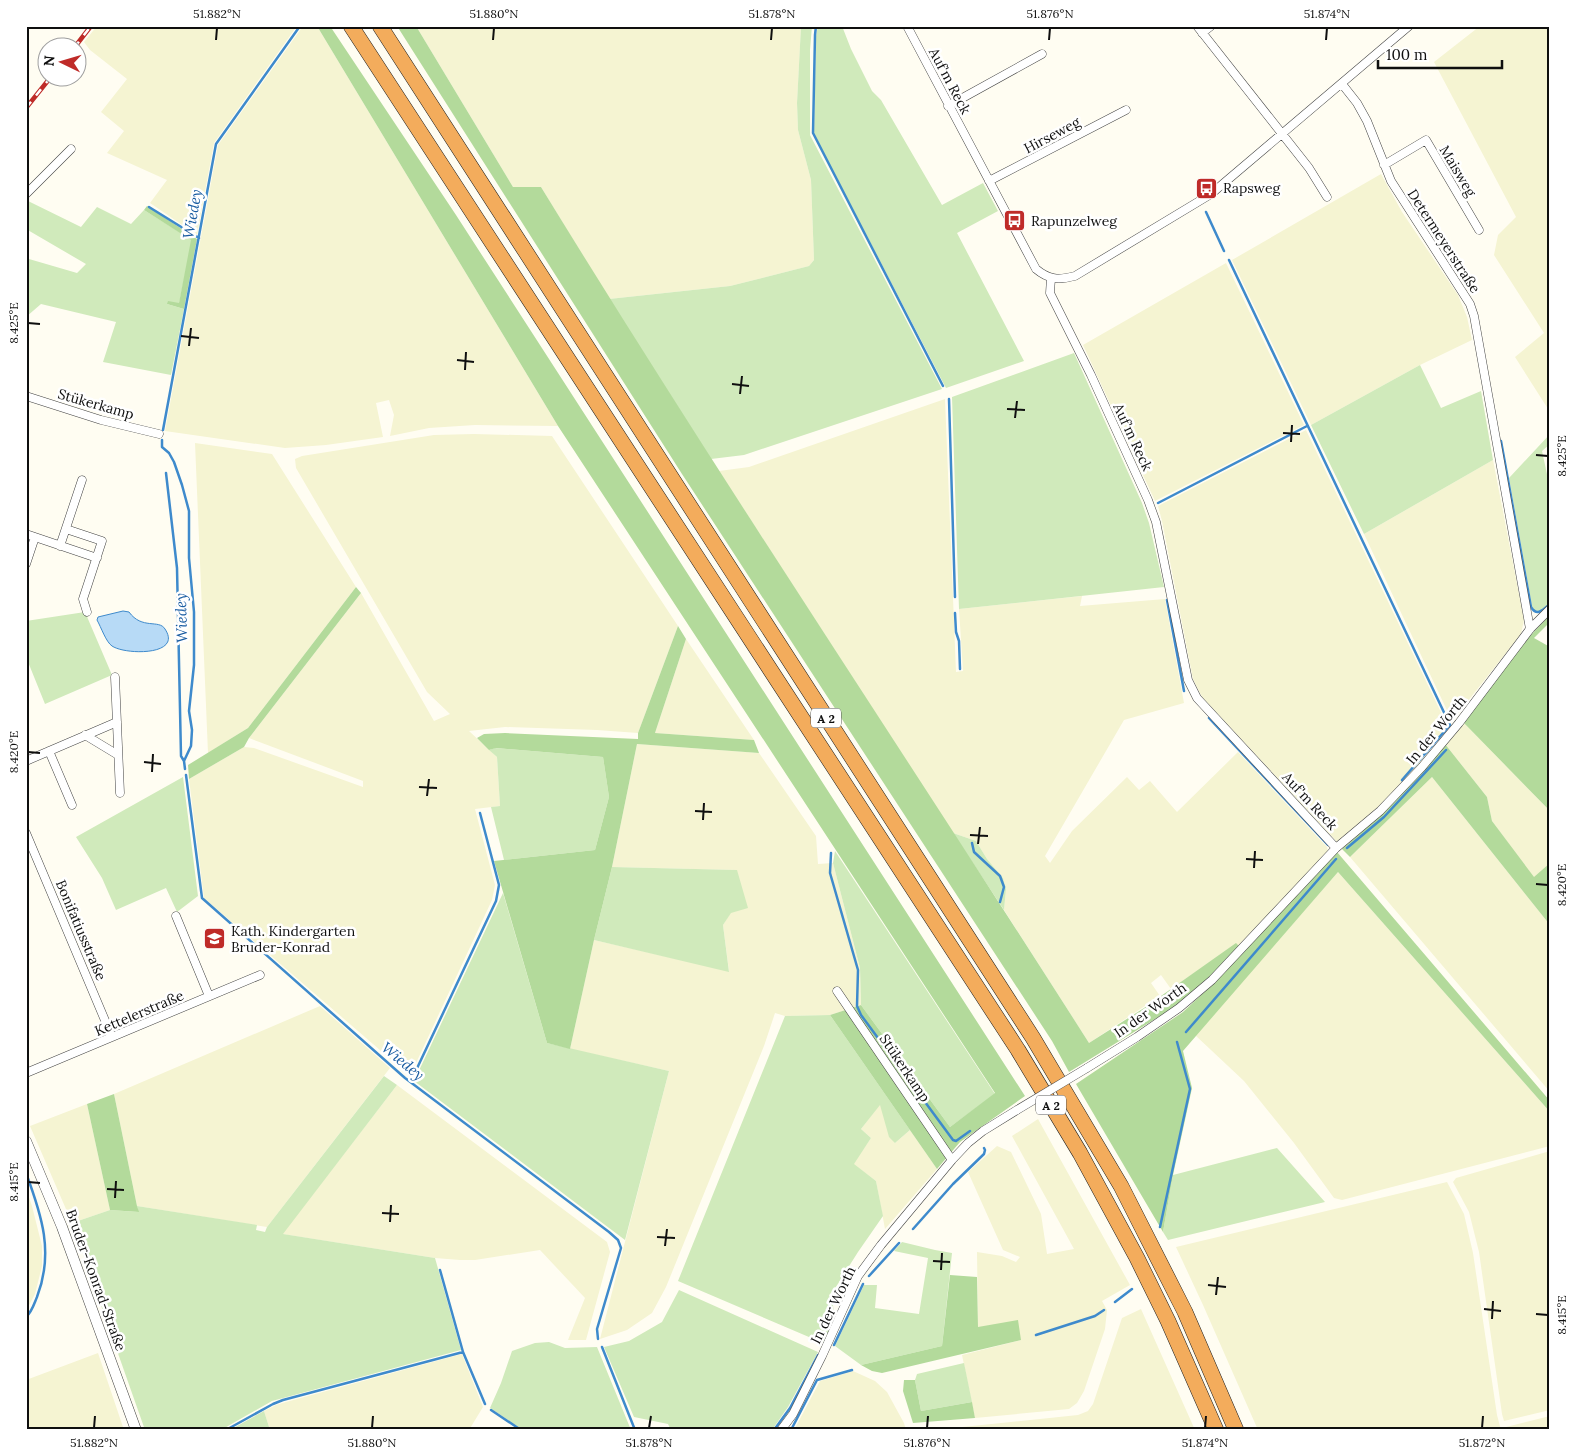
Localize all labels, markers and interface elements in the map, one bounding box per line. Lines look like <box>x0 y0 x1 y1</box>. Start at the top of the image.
text: 51.882°N <box>193 6 241 21</box>
text: 51.880°N <box>470 6 518 21</box>
text: 51.878°N <box>749 6 795 21</box>
text: 51.876°N <box>1026 6 1074 21</box>
text: 51.874°N <box>1304 6 1350 21</box>
north arrow <box>38 38 88 88</box>
scale bar <box>1378 38 1502 70</box>
street label: Auf'm Reck <box>925 44 975 118</box>
text: 100 m <box>1386 45 1427 64</box>
text: N <box>40 55 59 67</box>
street label: Hirseweg <box>1021 113 1083 157</box>
street label: Maisweg <box>1436 142 1480 200</box>
bus stop icon: Rapsweg <box>1195 176 1219 200</box>
place label: Rapsweg <box>1223 179 1280 197</box>
street label: Determeyerstraße <box>1404 186 1484 297</box>
water label: Wiedey <box>178 188 206 240</box>
bus stop icon: Rapunzelweg <box>1003 209 1027 233</box>
place label: Rapunzelweg <box>1031 212 1117 230</box>
text: 8.425°E <box>6 302 21 344</box>
street label: Stükerkamp <box>56 385 136 423</box>
street label: Auf'm Reck <box>1109 399 1157 474</box>
text: 8.425°E <box>1554 435 1569 477</box>
water label: Wiedey <box>171 593 191 643</box>
street label: In der Worth <box>1402 692 1470 768</box>
road number: A 2 <box>811 708 841 728</box>
text: 8.420°E <box>6 731 21 773</box>
street label: Auf'm Reck <box>1278 768 1342 834</box>
text: 8.420°E <box>1554 864 1569 906</box>
street label: Bonifatiusstraße <box>52 877 110 983</box>
place label: Kath. Kindergarten Bruder-Konrad <box>231 922 356 956</box>
school or university icon: Kath. Kindergarten Bruder-Konrad <box>203 927 227 951</box>
street label: In der Worth <box>1110 979 1190 1041</box>
street label: Kettelerstraße <box>92 986 187 1040</box>
street label: Stükerkamp <box>876 1031 934 1105</box>
water label: Wiedey <box>378 1038 428 1084</box>
road number: A 2 <box>1036 1096 1066 1114</box>
text: 8.415°E <box>6 1162 21 1202</box>
street label: Bruder-Konrad-Straße <box>62 1207 130 1354</box>
street label: In der Worth <box>806 1263 860 1347</box>
text: 8.415°E <box>1554 1295 1569 1335</box>
text: 51.882°N <box>70 1435 118 1450</box>
text: 51.880°N <box>348 1435 396 1450</box>
text: 51.878°N <box>626 1435 672 1450</box>
text: 51.876°N <box>903 1435 951 1450</box>
text: 51.874°N <box>1182 1435 1228 1450</box>
text: 51.872°N <box>1459 1435 1505 1450</box>

